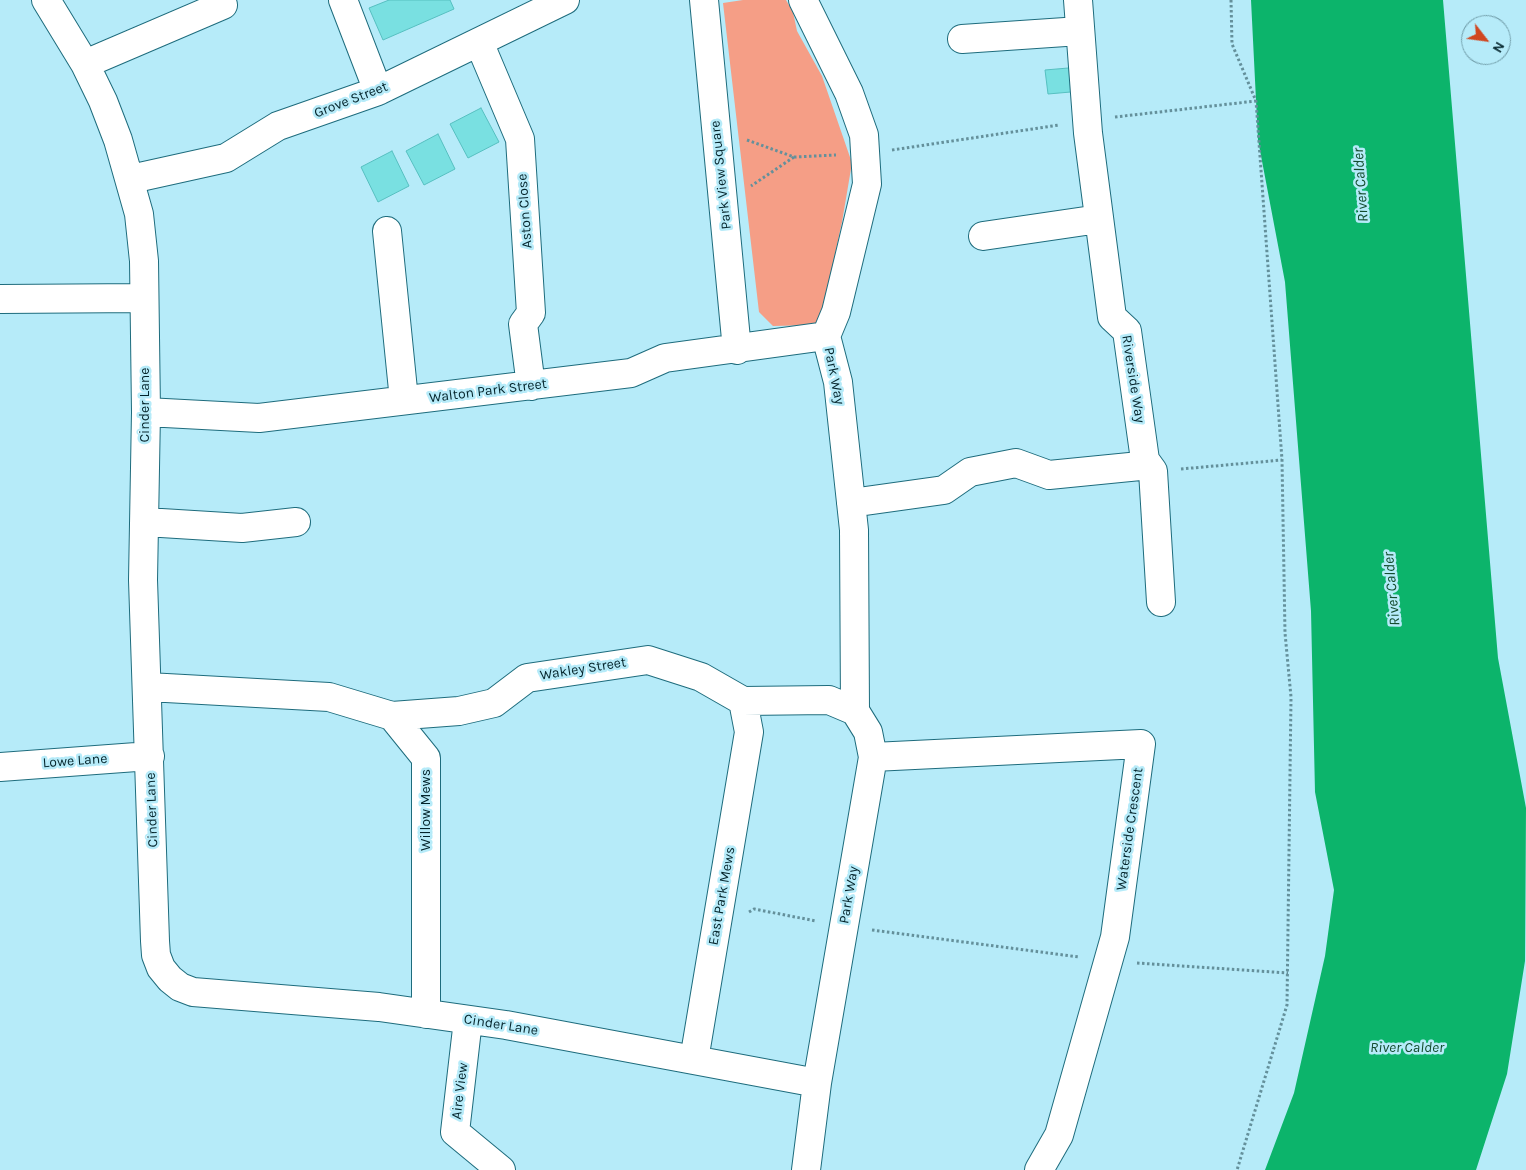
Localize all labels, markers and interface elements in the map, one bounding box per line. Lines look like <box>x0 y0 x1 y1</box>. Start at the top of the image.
north arrow <box>1461 15 1511 65</box>
text: N <box>1489 39 1508 56</box>
street label: Grove Street <box>312 78 390 122</box>
street label: Park View Square <box>707 120 735 230</box>
water label: River Calder <box>1349 147 1373 223</box>
street label: Aston Close <box>514 173 536 249</box>
street label: Riverside Way <box>1118 334 1148 424</box>
street label: Park Way <box>820 346 848 406</box>
street label: Cinder Lane <box>137 368 153 442</box>
street label: Walton Park Street <box>428 375 548 407</box>
water label: River Calder <box>1380 551 1404 627</box>
street label: Wakley Street <box>539 654 627 684</box>
street label: Lowe Lane <box>42 750 108 772</box>
street label: Waterside Crescent <box>1113 766 1147 892</box>
street label: Willow Mews <box>418 769 434 851</box>
street label: Cinder Lane <box>142 772 162 848</box>
street label: East Park Mews <box>705 845 739 947</box>
street label: Park Way <box>836 865 862 925</box>
street label: Cinder Lane <box>463 1011 539 1039</box>
water label: River Calder <box>1370 1039 1444 1057</box>
street label: Aire View <box>448 1062 472 1120</box>

